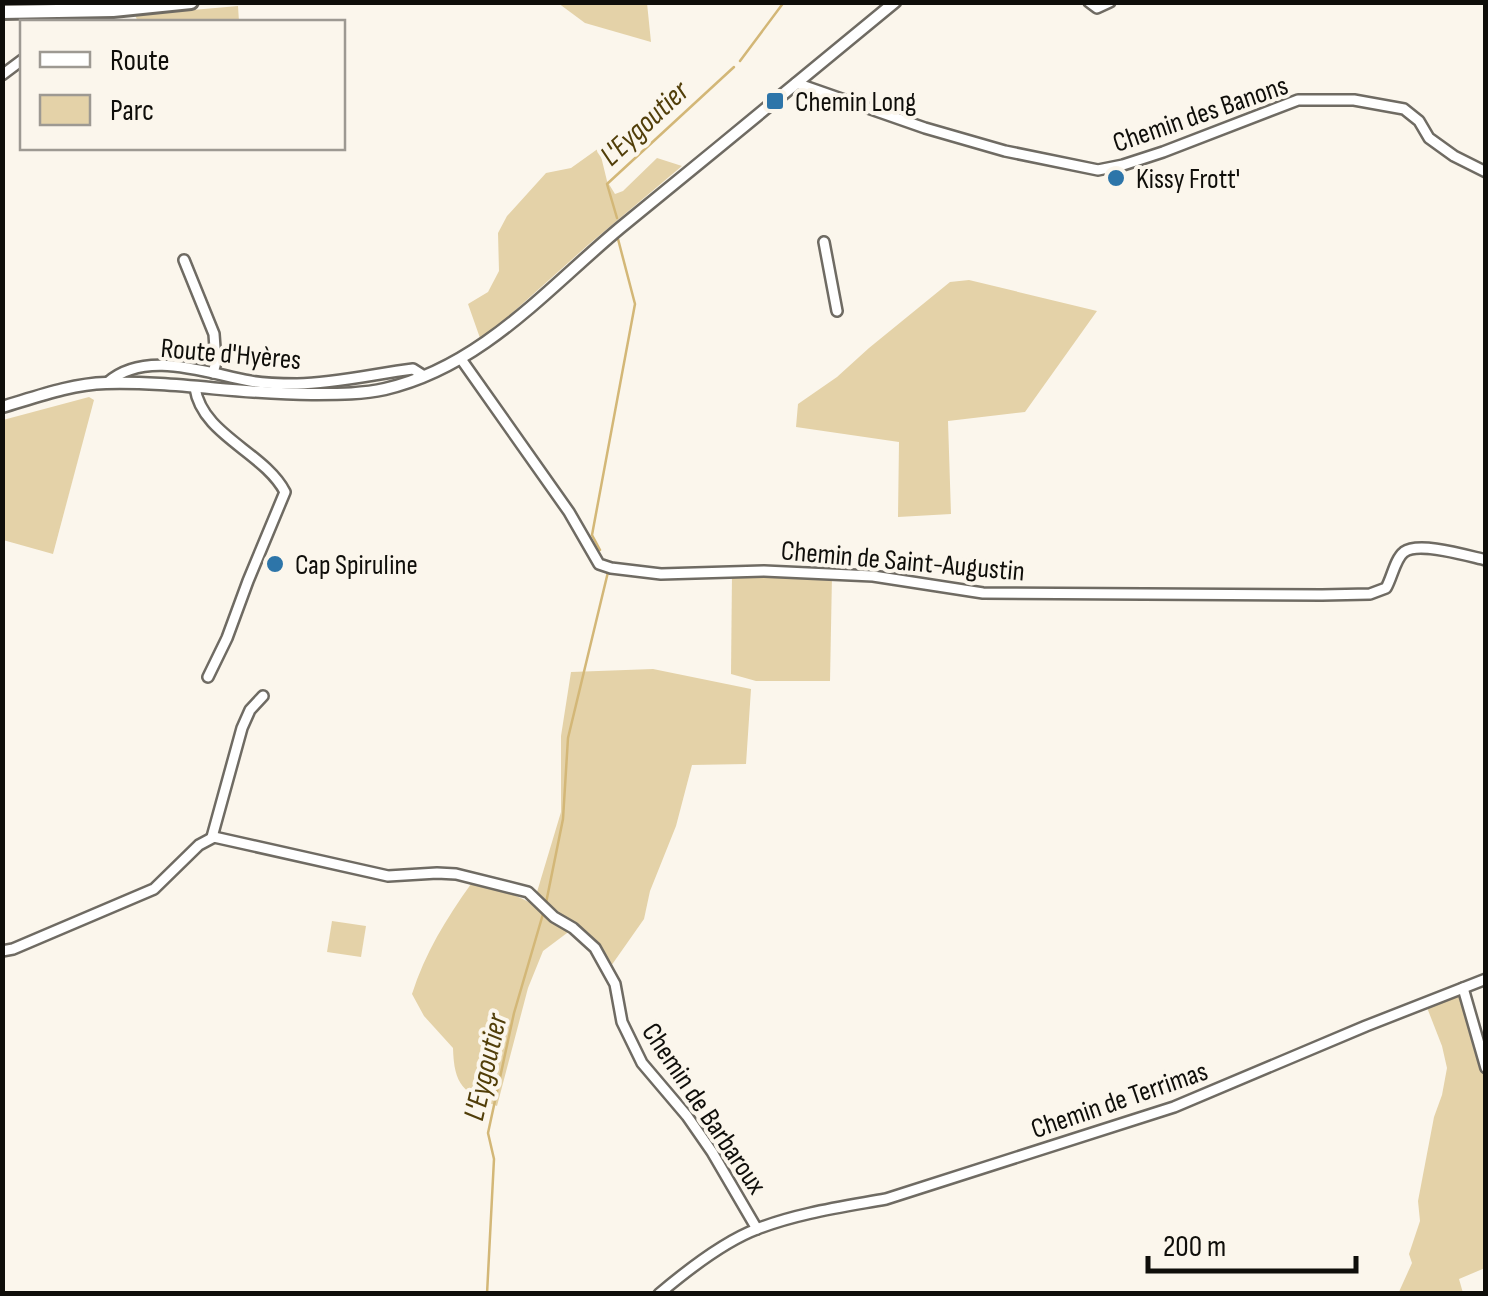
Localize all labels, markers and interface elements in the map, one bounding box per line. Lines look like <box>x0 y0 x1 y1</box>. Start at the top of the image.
legend <box>20 20 345 150</box>
text: Route <box>110 43 169 79</box>
street label: Chemin des Banons <box>1109 69 1292 160</box>
water label: L'Eygoutier <box>593 73 698 174</box>
place label: Chemin Long <box>795 86 916 119</box>
marker: Chemin Long <box>764 90 786 112</box>
text: Parc <box>110 93 154 129</box>
place label: Kissy Frott' <box>1136 163 1240 196</box>
marker: Kissy Frott' <box>1105 167 1127 189</box>
street label: Route d'Hyères <box>159 332 303 377</box>
street label: Chemin de Saint-Augustin <box>780 534 1026 589</box>
place label: Cap Spiruline <box>295 549 418 582</box>
marker: Cap Spiruline <box>264 553 286 575</box>
water label: L'Eygoutier <box>456 1009 516 1124</box>
street label: Chemin de Barbaroux <box>634 1017 773 1201</box>
street label: Chemin de Terrimas <box>1027 1055 1212 1146</box>
scale bar <box>1148 1211 1356 1273</box>
text: 200 m <box>1163 1229 1226 1265</box>

